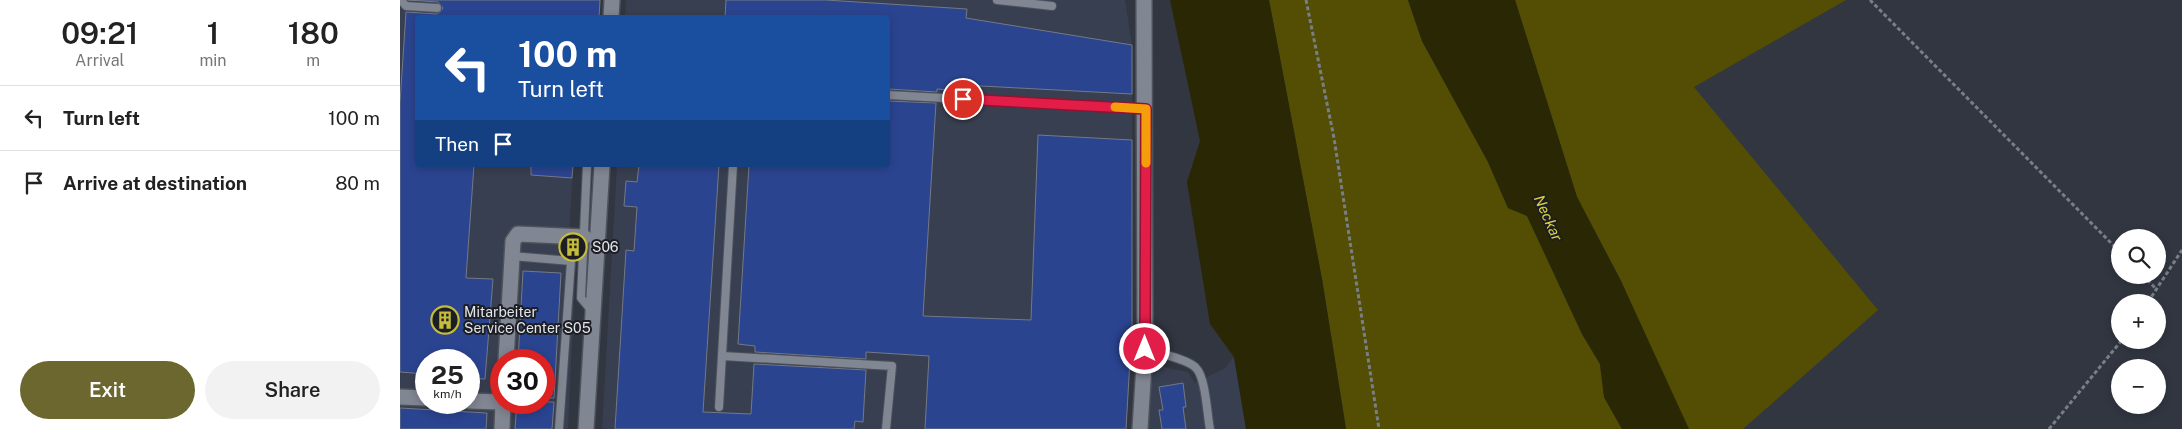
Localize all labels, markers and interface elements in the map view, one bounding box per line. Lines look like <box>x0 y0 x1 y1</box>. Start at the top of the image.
text: 09:21 <box>61 15 138 51</box>
text: 1 <box>207 15 219 51</box>
text: 180 <box>288 15 339 51</box>
text: 100 m <box>518 34 617 75</box>
icon: left <box>435 35 500 100</box>
text: Arrival <box>75 51 124 70</box>
text: min <box>199 51 227 70</box>
text: m <box>306 51 320 70</box>
text: Turn left <box>518 76 604 102</box>
pin <box>942 78 984 120</box>
icon: arrive <box>949 85 977 113</box>
icon: left <box>20 104 48 132</box>
text: Turn left <box>63 107 140 129</box>
text: 100 m <box>328 107 380 129</box>
icon: arrive <box>489 130 517 158</box>
text: Then <box>435 133 479 155</box>
icon: arrive <box>20 169 48 197</box>
text: Arrive at destination <box>63 172 247 194</box>
text: 80 m <box>335 172 380 194</box>
water label: Neckar <box>1531 192 1566 244</box>
map controls <box>2111 229 2166 414</box>
button: search <box>2111 229 2166 284</box>
building icon: S06 <box>558 232 588 262</box>
place label: S06 <box>592 239 619 255</box>
button: + <box>2111 294 2166 349</box>
place label: Mitarbeiter Service Center S05 <box>464 304 591 336</box>
building icon: Mitarbeiter Service Center S05 <box>430 305 460 335</box>
position arrow <box>1118 322 1170 374</box>
speed limit sign: 30 <box>490 349 555 414</box>
button: − <box>2111 359 2166 414</box>
text: 25 <box>431 360 464 390</box>
button: Exit <box>20 361 195 419</box>
button: Share <box>205 361 380 419</box>
text: km/h <box>433 387 462 401</box>

